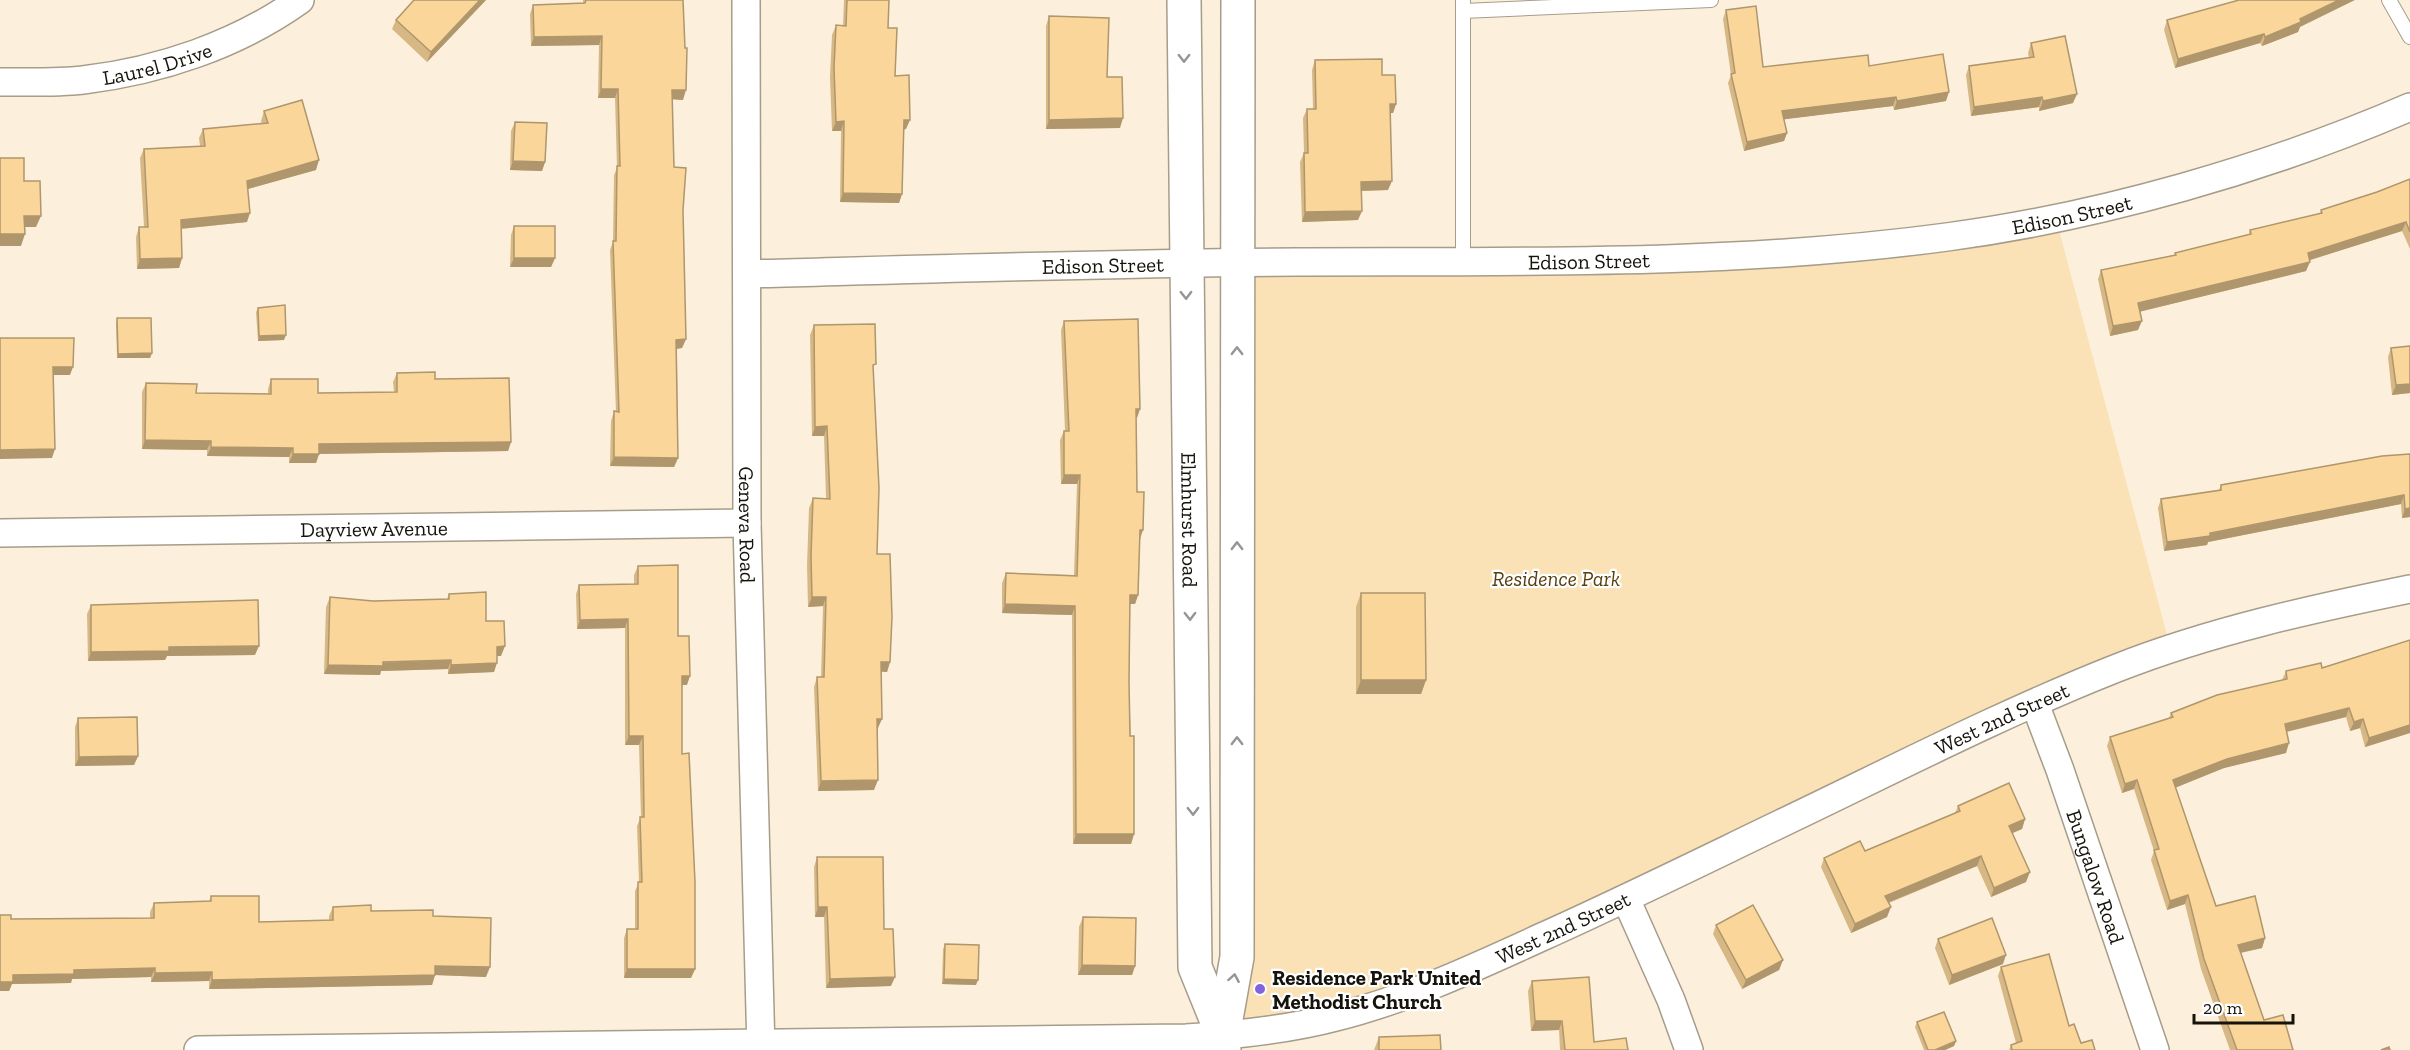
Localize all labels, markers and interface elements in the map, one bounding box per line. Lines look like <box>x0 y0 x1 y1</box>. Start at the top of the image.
street label: Laurel Drive <box>101 36 215 90</box>
one-way arrow <box>1178 54 1190 63</box>
street label: Edison Street <box>2010 189 2135 239</box>
street label: Edison Street <box>1528 247 1650 274</box>
street label: Edison Street <box>1042 251 1164 279</box>
one-way arrow <box>1179 291 1192 300</box>
one-way arrow <box>1231 347 1243 356</box>
street label: Elmhurst Road <box>1177 452 1203 588</box>
street label: Geneva Road <box>734 467 761 584</box>
street label: Dayview Avenue <box>300 515 448 541</box>
one-way arrow <box>1231 542 1243 551</box>
park label: Residence Park <box>1492 566 1620 591</box>
one-way arrow <box>1184 612 1196 621</box>
street label: West 2nd Street <box>1930 677 2073 760</box>
one-way arrow <box>1231 737 1243 746</box>
street label: Bungalow Road <box>2062 806 2131 947</box>
one-way arrow <box>1187 807 1199 816</box>
street label: West 2nd Street <box>1492 885 1634 969</box>
place label: Residence Park United Methodist Church <box>1272 965 1481 1014</box>
one-way arrow <box>1227 973 1240 983</box>
marker: Residence Park United Methodist Church <box>1253 982 1267 996</box>
scale bar <box>2194 987 2293 1025</box>
text: 20 m <box>2203 997 2243 1019</box>

